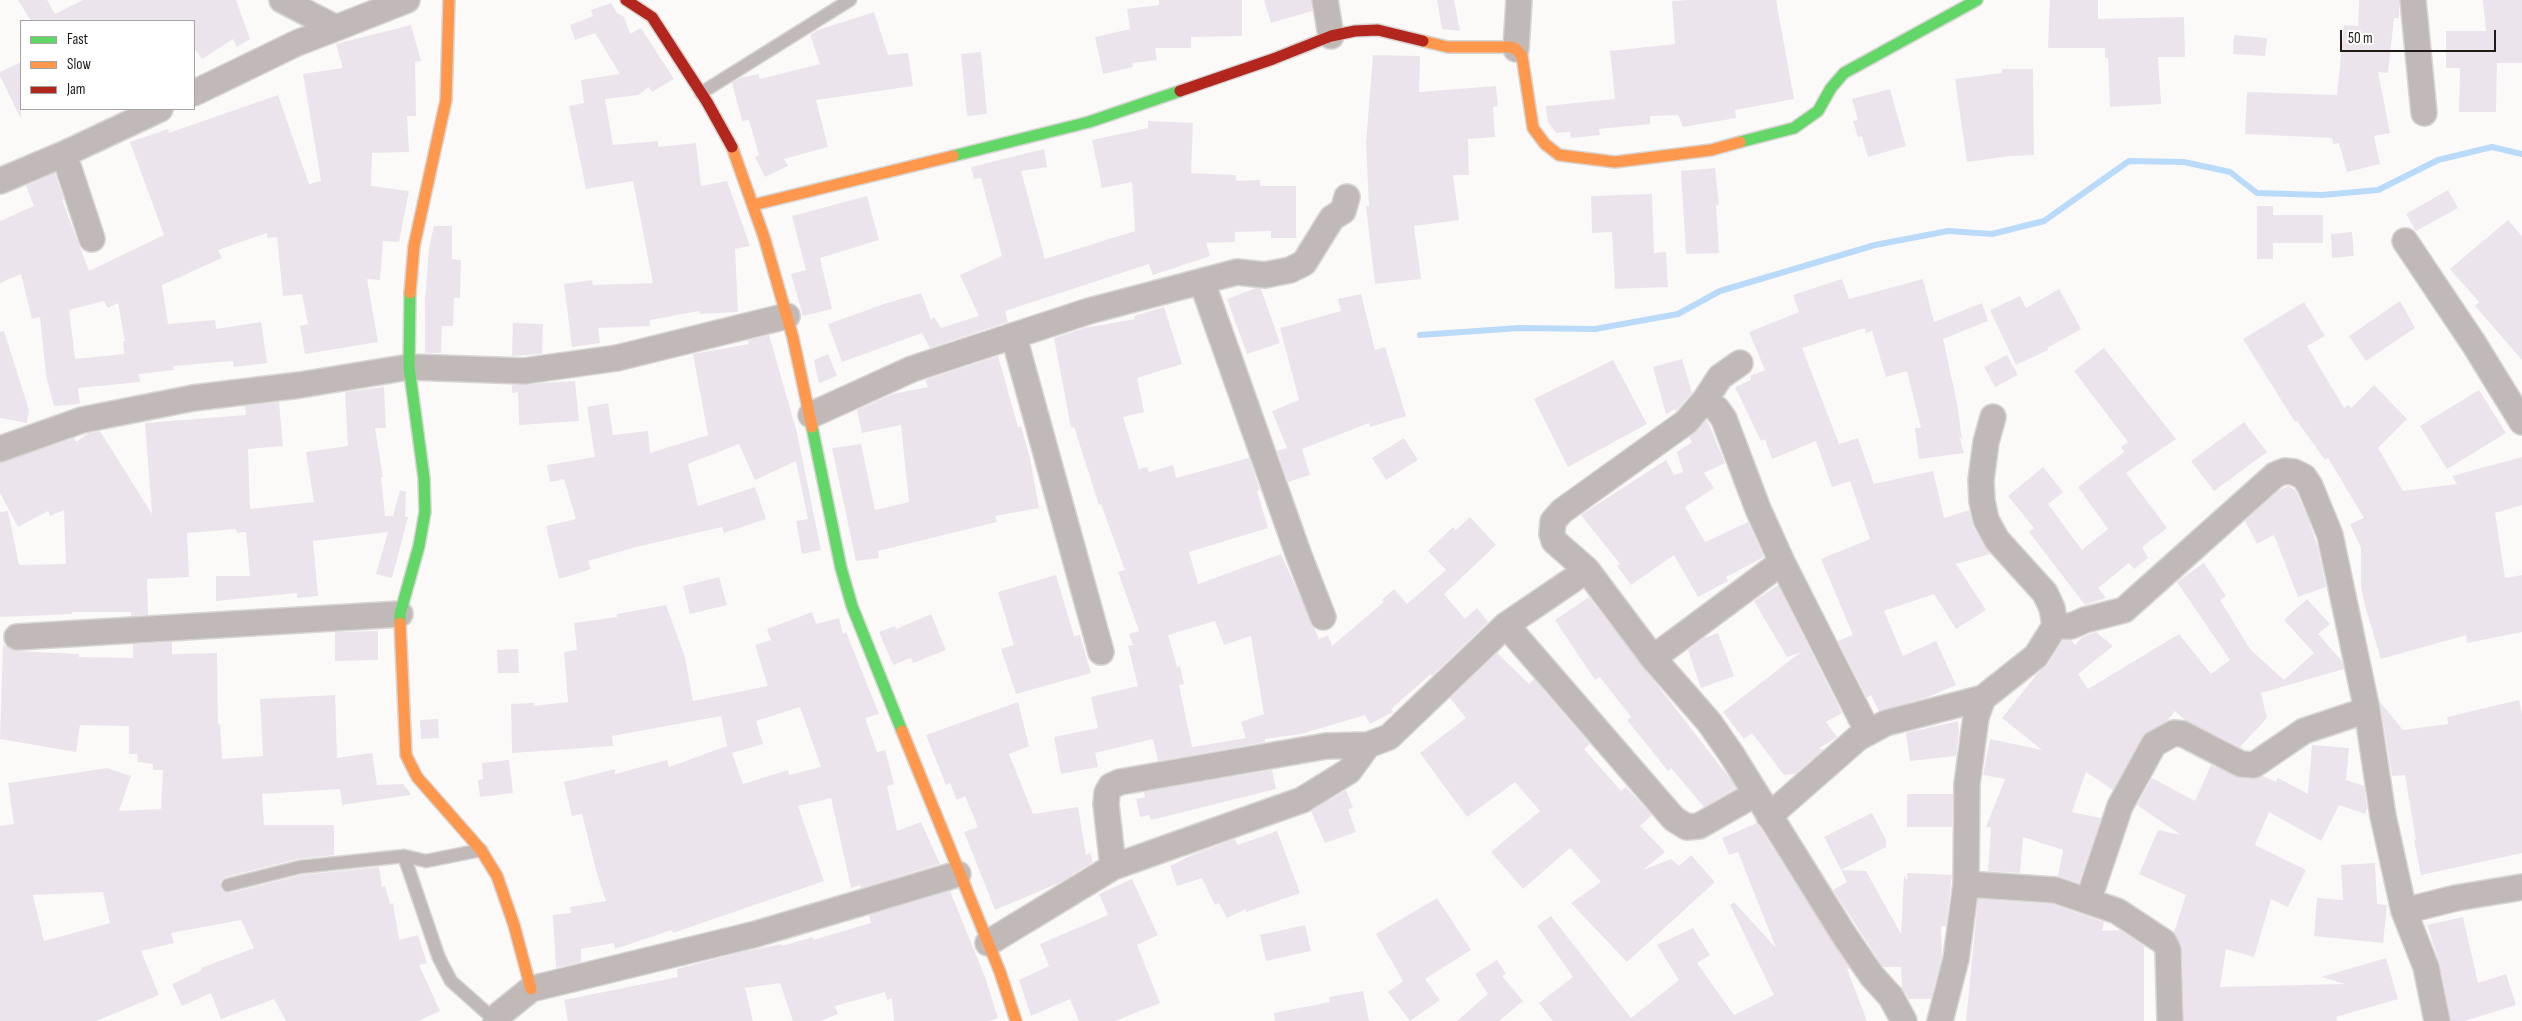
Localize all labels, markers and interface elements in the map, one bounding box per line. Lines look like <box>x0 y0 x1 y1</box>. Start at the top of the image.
legend <box>20 20 195 110</box>
scale bar <box>2342 20 2498 52</box>
text: 50 m <box>2348 29 2373 48</box>
text: Fast <box>67 30 88 49</box>
text: Slow <box>67 55 91 74</box>
text: Jam <box>67 80 85 99</box>

